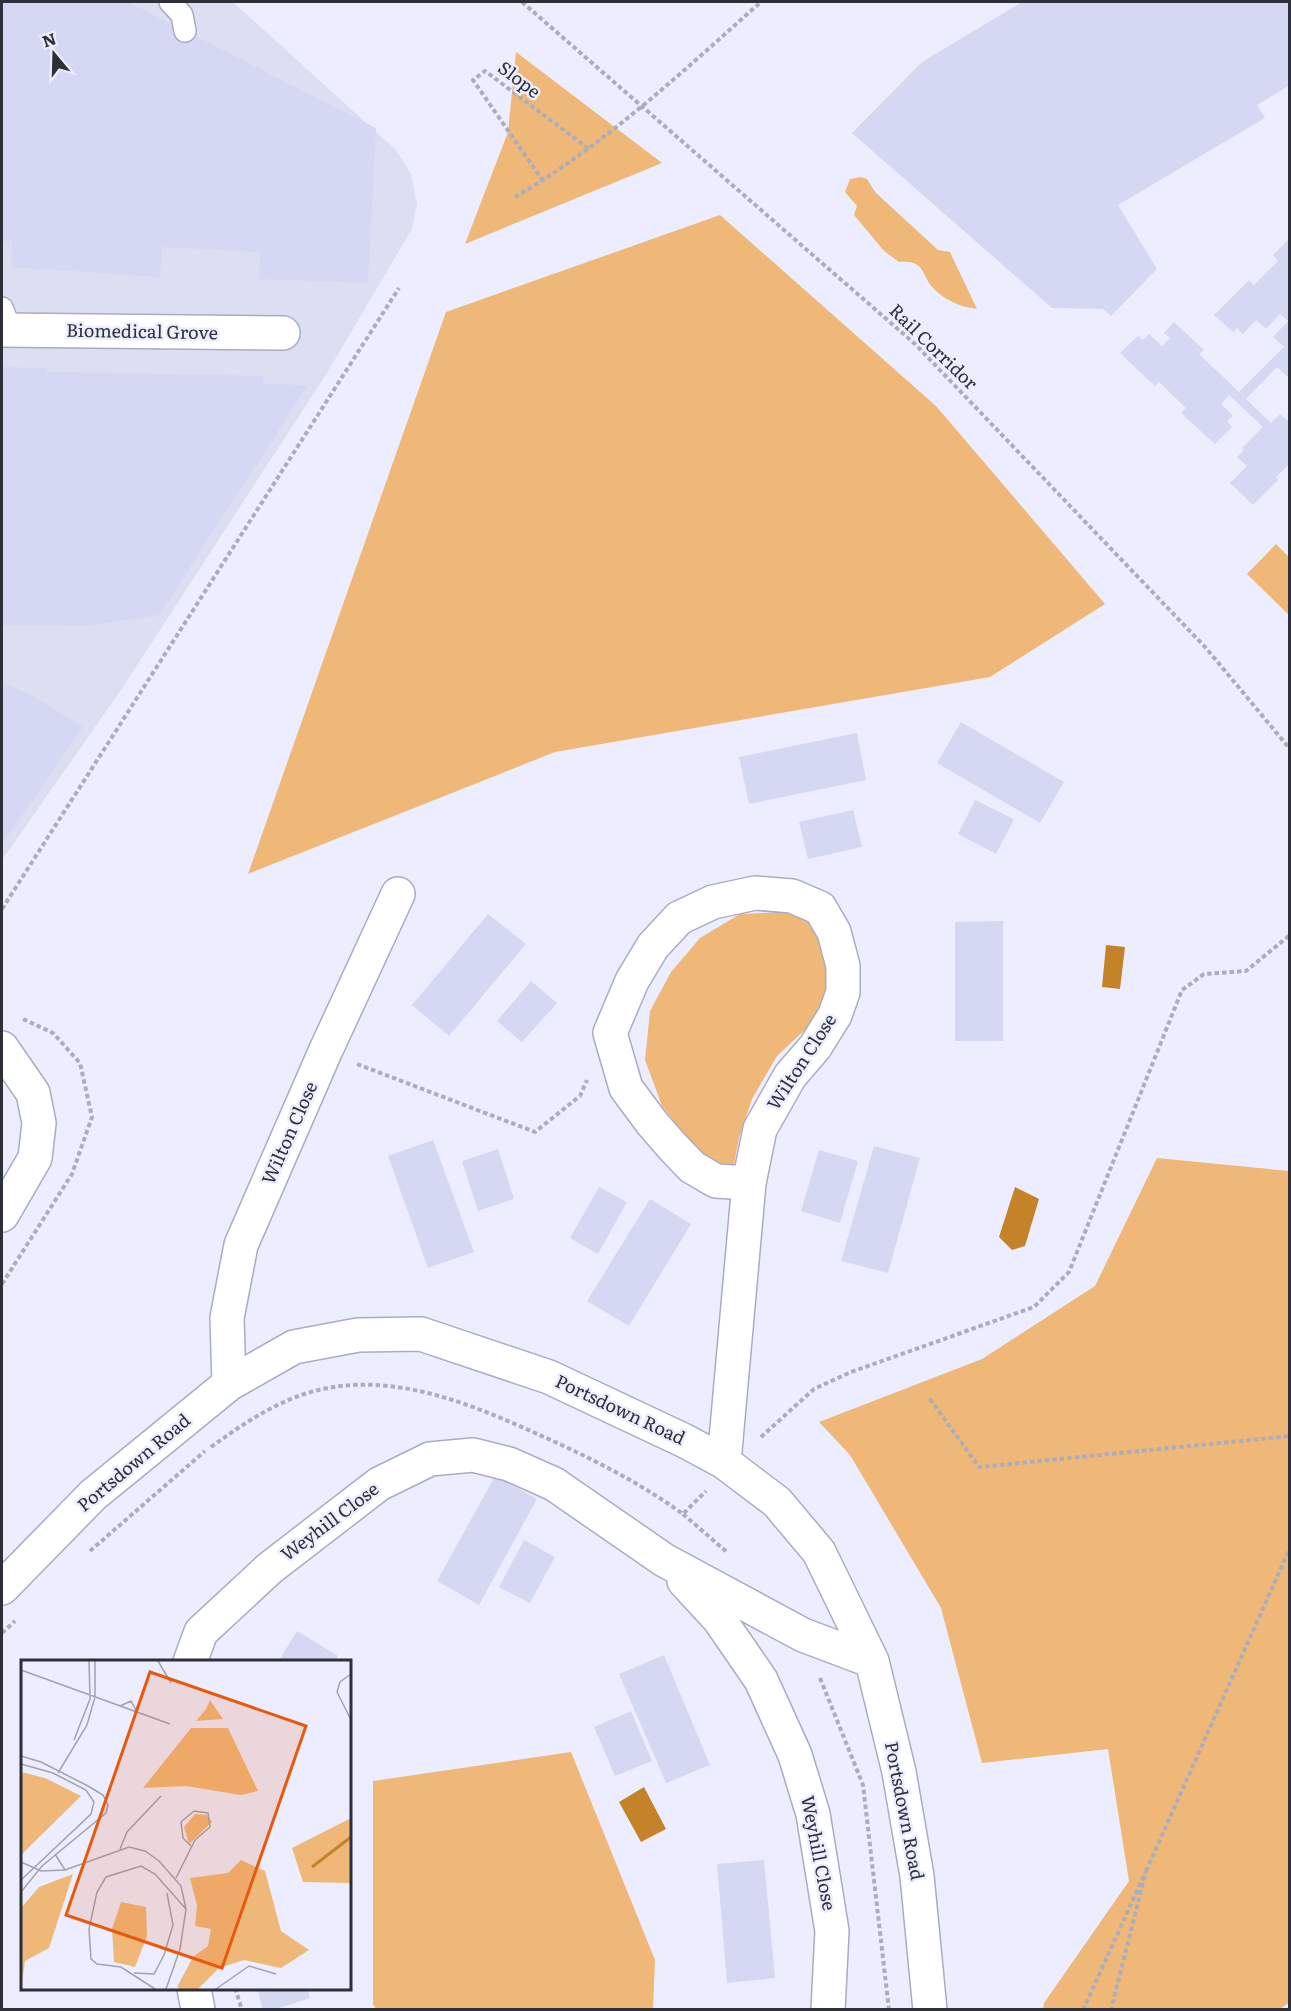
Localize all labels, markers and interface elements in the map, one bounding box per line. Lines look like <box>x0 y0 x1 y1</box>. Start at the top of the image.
north arrow <box>24 24 84 84</box>
text: N <box>39 25 59 52</box>
street label: Slope <box>493 54 547 104</box>
street label: Rail Corridor <box>884 297 985 395</box>
street label: Biomedical Grove <box>66 316 218 345</box>
street label: Wilton Close <box>759 1008 842 1115</box>
street label: Wilton Close <box>254 1077 323 1188</box>
street label: Portsdown Road <box>551 1367 690 1451</box>
street label: Portsdown Road <box>70 1406 196 1517</box>
street label: Weyhill Close <box>274 1475 384 1567</box>
inset map <box>21 1660 351 1990</box>
street label: Portsdown Road <box>879 1739 932 1882</box>
street label: Weyhill Close <box>795 1793 844 1912</box>

